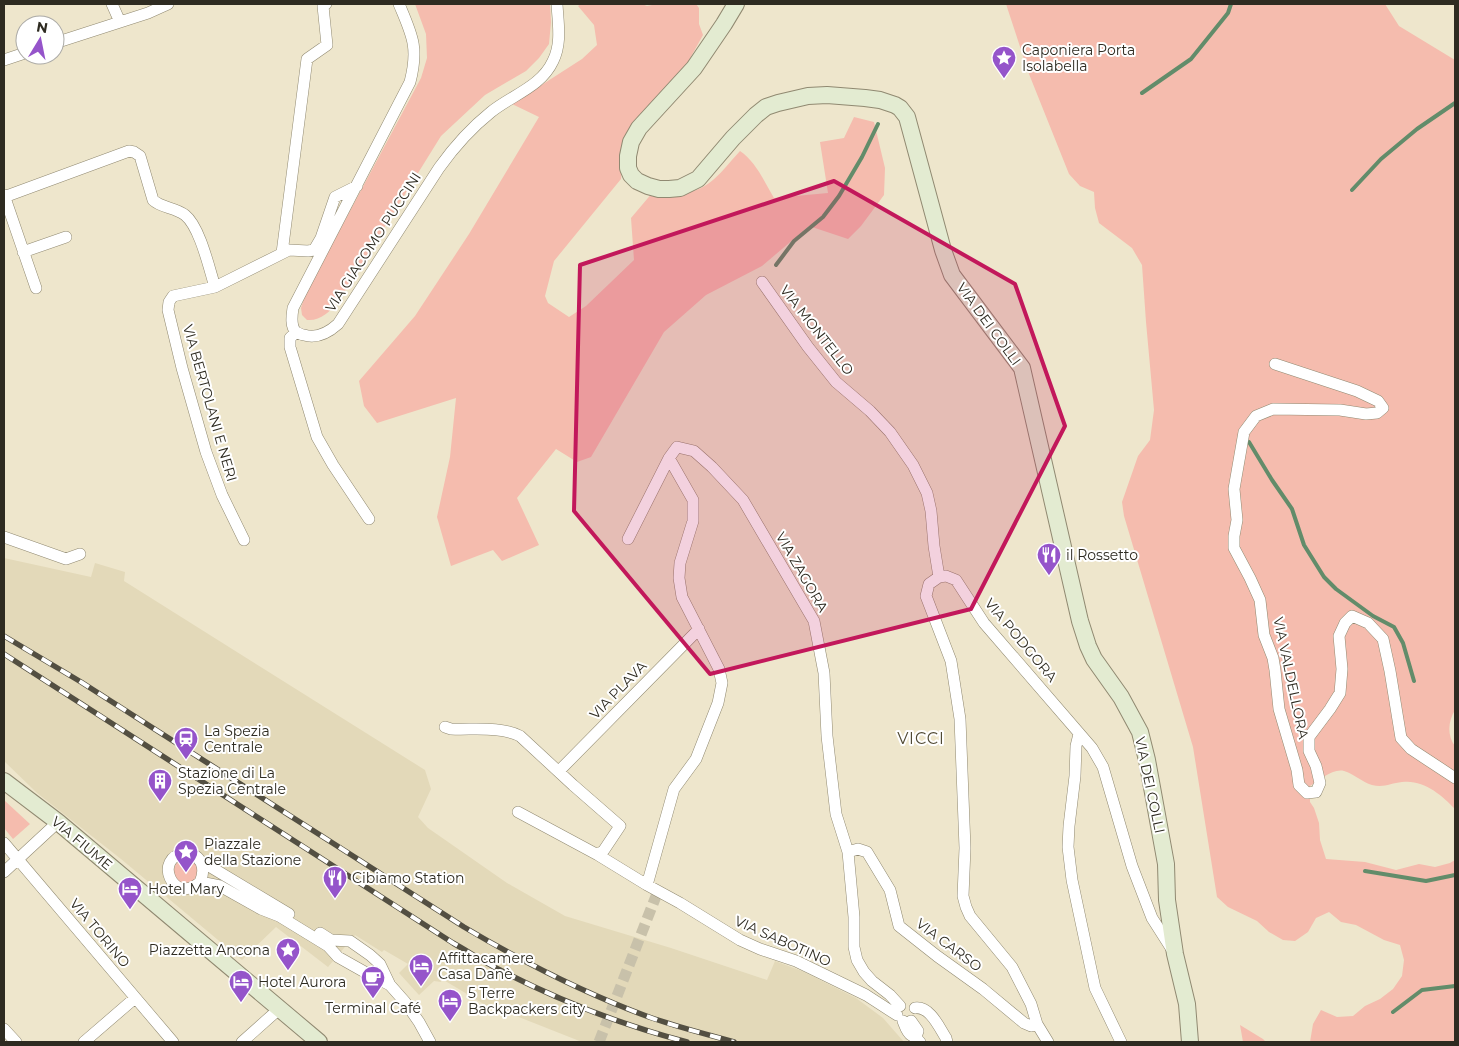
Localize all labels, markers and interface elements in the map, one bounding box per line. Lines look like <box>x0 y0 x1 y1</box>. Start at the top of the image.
north arrow <box>15 15 65 65</box>
text: N <box>35 17 49 37</box>
place label: Caponiera Porta Isolabella <box>1022 41 1135 75</box>
place icon: Caponiera Porta Isolabella <box>991 45 1017 79</box>
street label: VIA GIACOMO PUCCINI <box>321 169 425 315</box>
street label: VIA DEI COLLI <box>953 279 1025 369</box>
street label: VIA MONTELLO <box>776 281 858 379</box>
street label: VIA BERTOLANI E NERI <box>179 322 241 484</box>
street label: VIA ZAGORA <box>772 529 833 616</box>
restaurant icon: il Rossetto <box>1036 542 1062 576</box>
place label: il Rossetto <box>1066 546 1138 564</box>
street label: VIA PODGORA <box>981 595 1062 686</box>
street label: VIA VALDELLORA <box>1269 615 1313 742</box>
street label: VIA PLAVA <box>586 656 651 723</box>
place label: La Spezia Centrale <box>204 722 270 756</box>
station icon: La Spezia Centrale <box>173 726 199 760</box>
district label: VICCI <box>897 729 945 748</box>
street label: VIA DEI COLLI <box>1131 735 1169 835</box>
place label: Stazione di La Spezia Centrale <box>178 764 286 798</box>
building icon: Stazione di La Spezia Centrale <box>147 768 173 802</box>
street label: VIA FIUME <box>48 812 116 874</box>
place label: Piazzale della Stazione <box>204 835 301 869</box>
place icon: Piazzale della Stazione <box>173 839 199 873</box>
restaurant icon: Cibiamo Station <box>322 865 348 899</box>
place label: Cibiamo Station <box>352 869 464 887</box>
hotel icon: Hotel Mary <box>117 876 143 910</box>
place label: Hotel Mary <box>148 880 225 898</box>
street label: VIA TORINO <box>66 895 134 971</box>
street label: VIA SABOTINO <box>732 912 834 970</box>
street label: VIA CARSO <box>913 914 986 976</box>
place icon: Piazzetta Ancona <box>275 937 301 971</box>
place label: Piazzetta Ancona <box>149 941 270 959</box>
place label: Affittacamere Casa Danè <box>438 949 534 983</box>
hotel icon: Affittacamere Casa Danè <box>408 953 434 987</box>
cafe icon: Terminal Café <box>360 965 386 999</box>
hotel icon: Hotel Aurora <box>228 969 254 1003</box>
place label: Hotel Aurora <box>258 973 346 991</box>
place label: 5 Terre Backpackers city <box>468 984 586 1018</box>
hotel icon: 5 Terre Backpackers city <box>437 988 463 1022</box>
place label: Terminal Café <box>325 999 421 1017</box>

